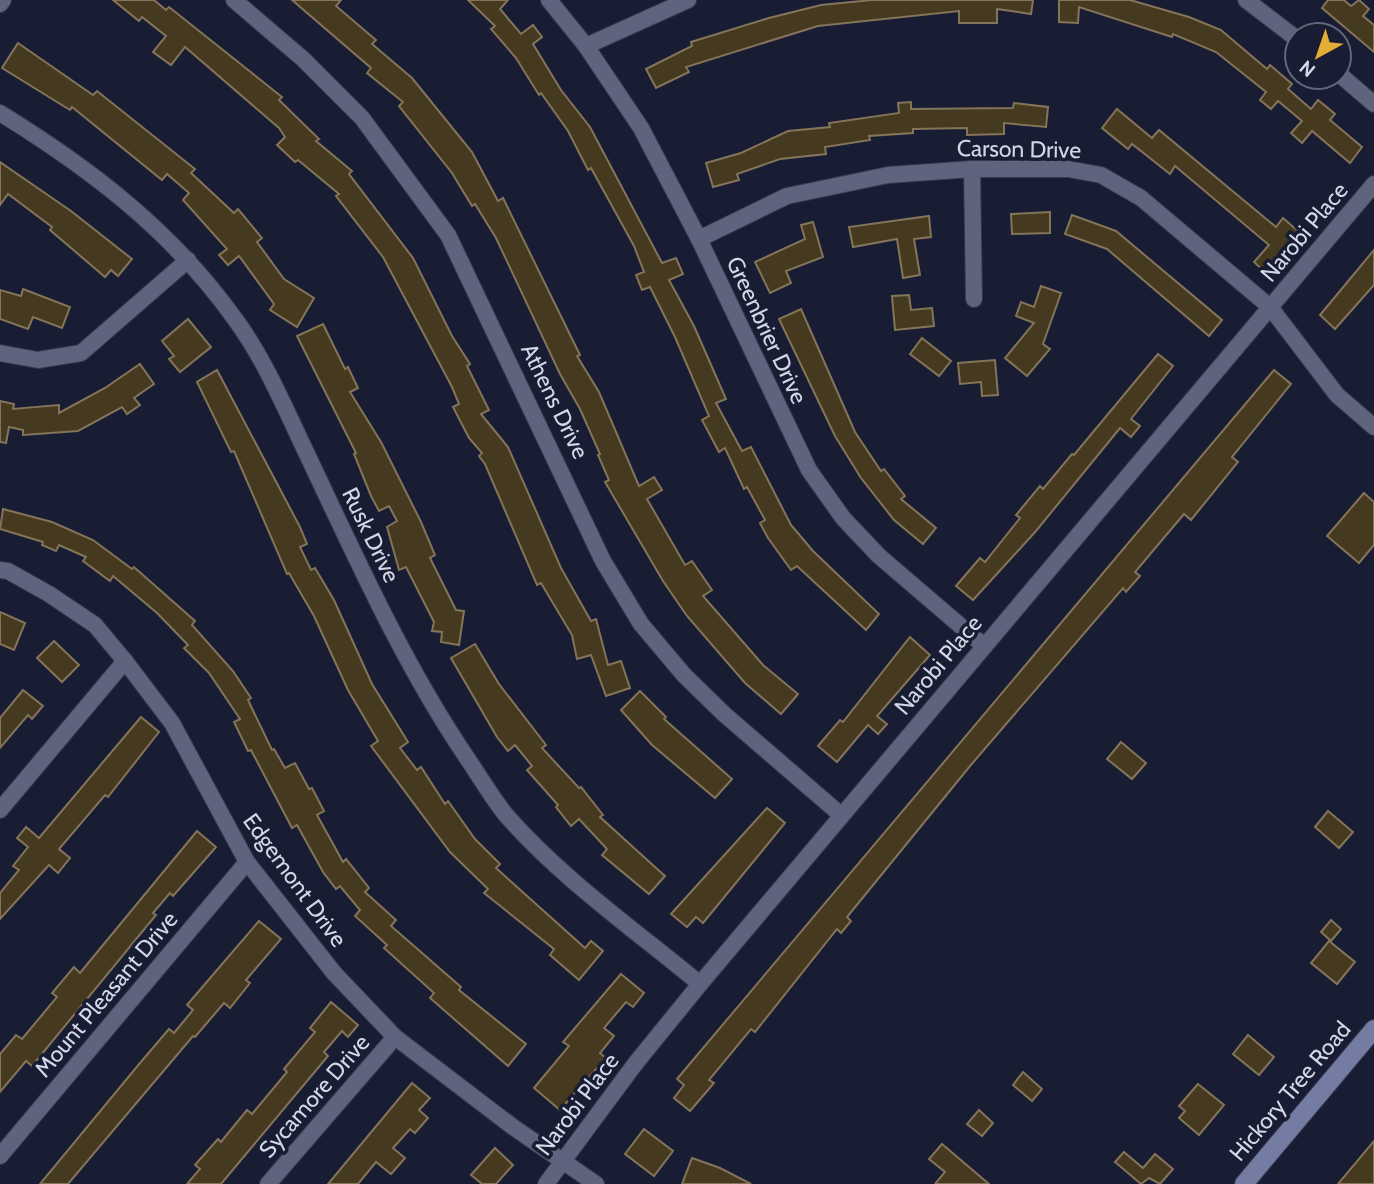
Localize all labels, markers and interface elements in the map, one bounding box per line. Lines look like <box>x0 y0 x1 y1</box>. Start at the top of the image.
north arrow <box>1283 21 1353 91</box>
text: N <box>1295 56 1320 82</box>
street label: Carson Drive <box>957 134 1082 164</box>
street label: Narobi Place <box>1254 176 1354 287</box>
street label: Greenbrier Drive <box>721 252 813 408</box>
street label: Athens Drive <box>515 339 595 463</box>
street label: Rusk Drive <box>336 483 406 587</box>
street label: Narobi Place <box>888 609 988 720</box>
street label: Edgemont Drive <box>237 808 353 952</box>
street label: Mount Pleasant Drive <box>29 905 184 1083</box>
street label: Hickory Tree Road <box>1223 1015 1357 1167</box>
street label: Sycamore Drive <box>253 1028 375 1163</box>
street label: Narobi Place <box>529 1047 625 1161</box>

